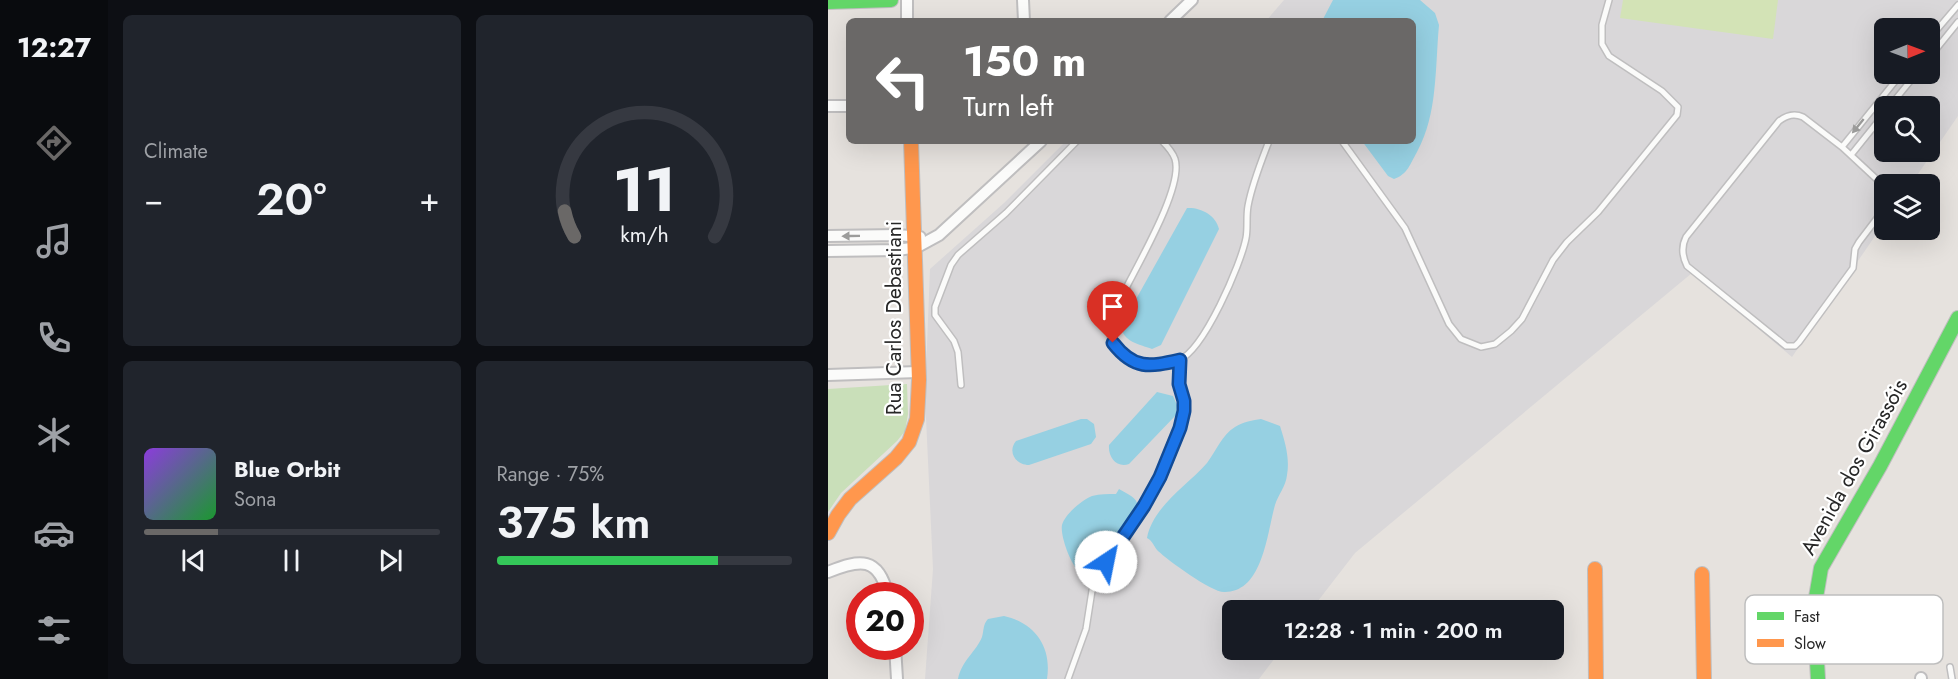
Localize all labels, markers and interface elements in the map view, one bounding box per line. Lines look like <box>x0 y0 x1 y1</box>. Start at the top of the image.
north arrow <box>1874 18 1940 84</box>
map controls <box>1874 18 1940 240</box>
text: 12:27 <box>17 28 91 67</box>
text: 150 m <box>963 31 1086 92</box>
icon: left <box>864 42 942 120</box>
text: Turn left <box>963 87 1053 126</box>
button: search <box>1874 96 1940 162</box>
one-way arrow <box>1853 119 1865 134</box>
icon: directions <box>33 122 75 164</box>
text: Climate <box>144 137 208 166</box>
text: 11 <box>612 144 676 234</box>
text: 20° <box>256 167 327 232</box>
button: layers <box>1874 174 1940 240</box>
text: − <box>144 176 163 223</box>
text: + <box>419 176 440 223</box>
icon: music <box>33 220 75 262</box>
text: km/h <box>620 220 668 251</box>
street label: Rua Carlos Debastiani <box>879 221 909 415</box>
one-way arrow <box>842 231 861 240</box>
pin <box>1087 281 1138 343</box>
icon: arrive <box>1096 290 1129 323</box>
icon: phone <box>33 317 75 359</box>
street label: Avenida dos Girassóis <box>1793 374 1915 560</box>
icon: climate <box>33 414 75 456</box>
text: Blue Orbit <box>234 453 340 485</box>
text: Range · 75% <box>497 460 604 489</box>
text: Sona <box>234 485 276 514</box>
text: 375 km <box>497 490 651 555</box>
icon: car <box>33 512 75 554</box>
position arrow <box>1074 530 1138 594</box>
icon: previous <box>177 544 210 577</box>
icon: pause <box>275 544 308 577</box>
icon: next <box>374 544 407 577</box>
speed limit sign: 20 <box>846 582 924 660</box>
legend <box>1745 595 1943 664</box>
text: Fast <box>1794 605 1820 628</box>
icon: filters <box>33 609 75 651</box>
text: 12:28 · 1 min · 200 m <box>1284 614 1502 646</box>
text: Slow <box>1794 632 1826 655</box>

